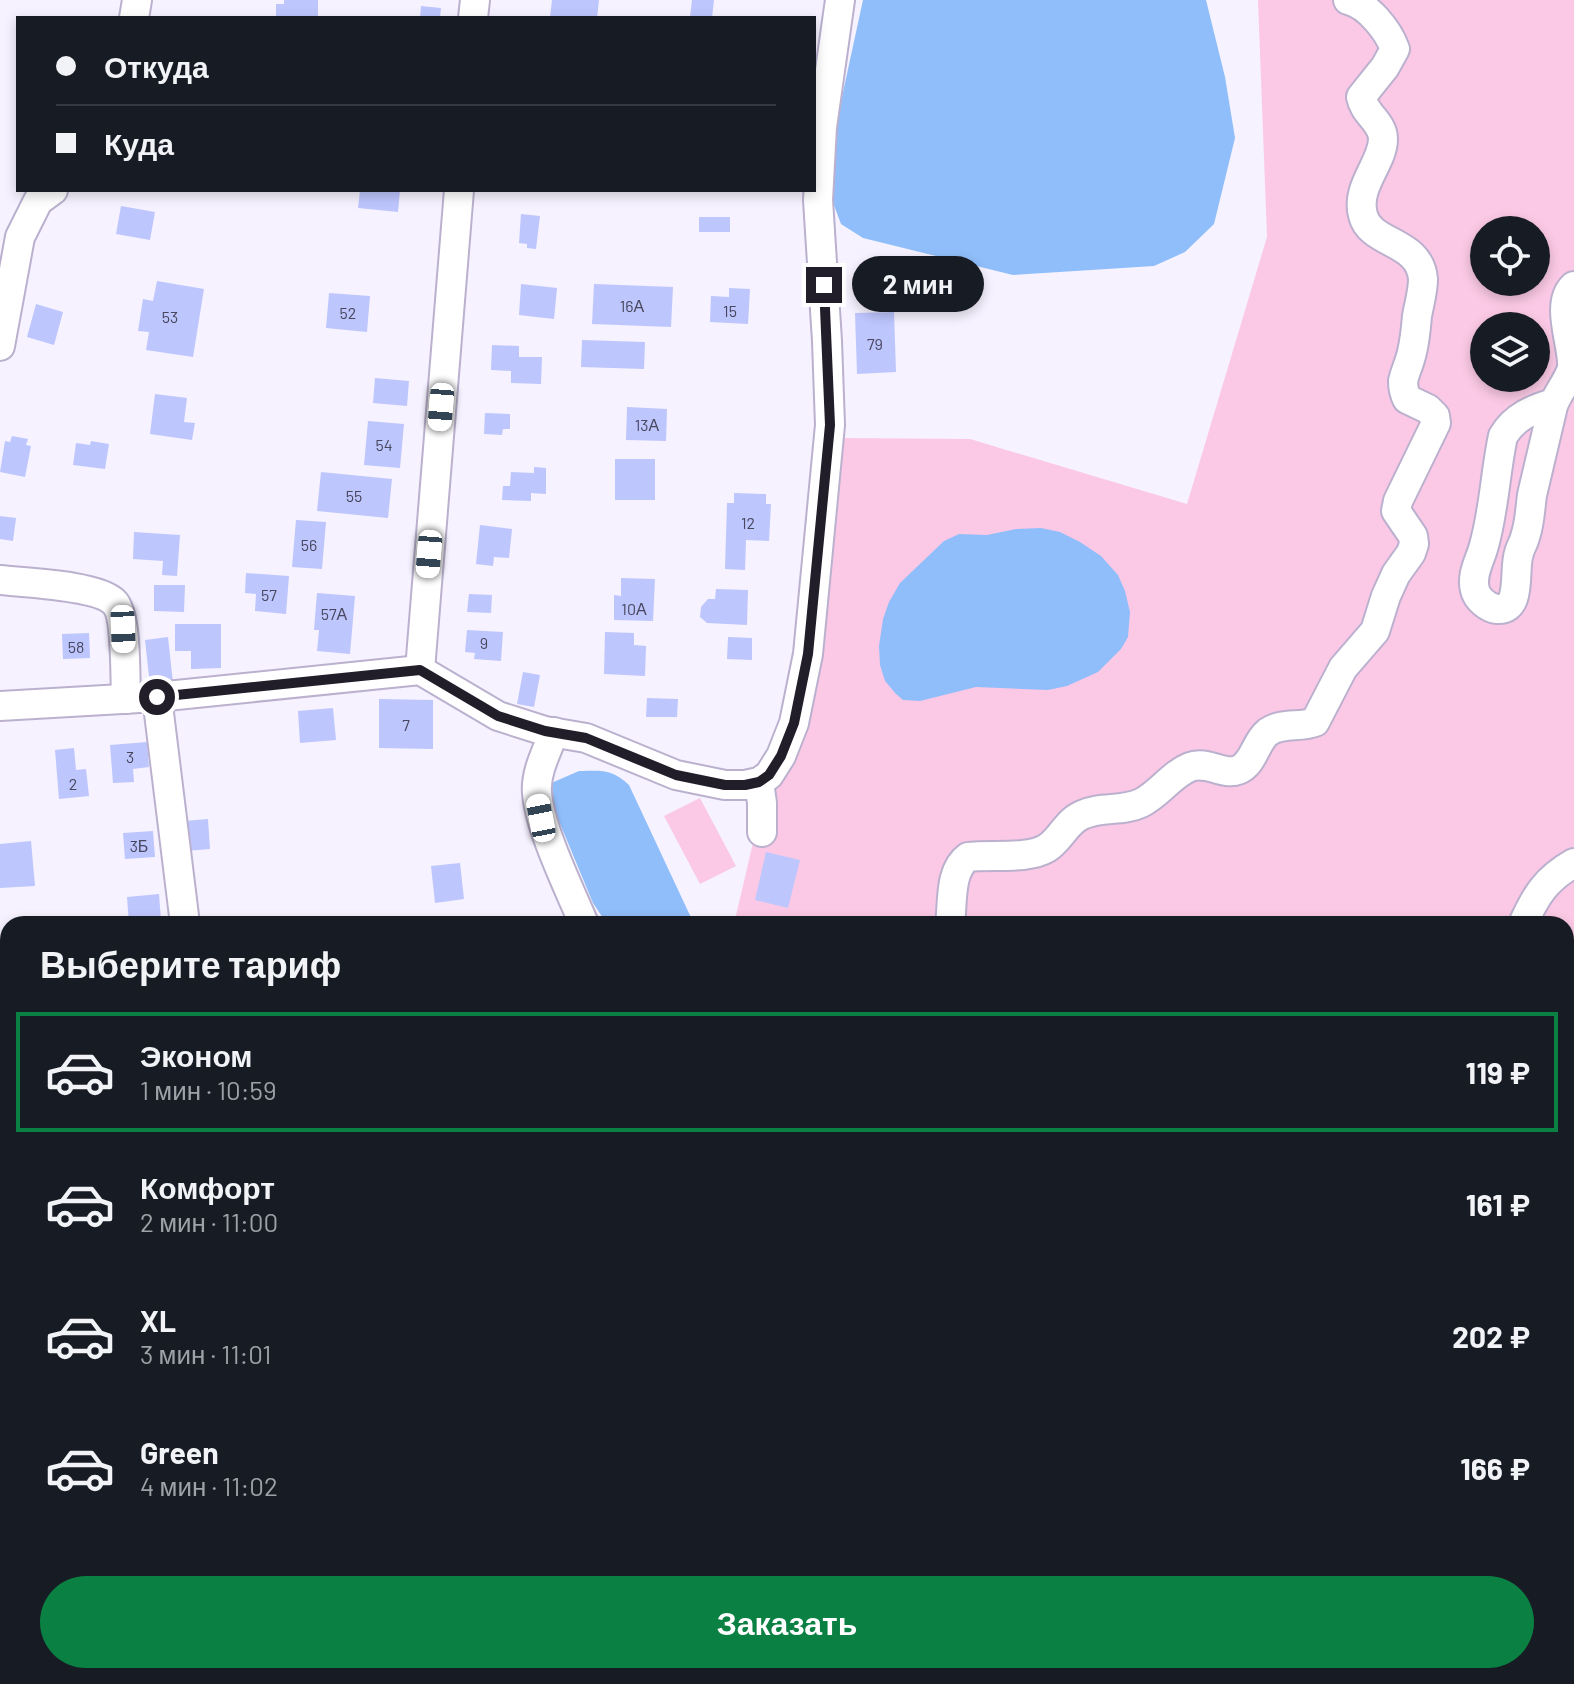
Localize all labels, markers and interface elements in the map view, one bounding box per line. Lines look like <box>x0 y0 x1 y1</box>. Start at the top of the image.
text: Откуда <box>104 48 209 84</box>
text: Куда <box>104 125 174 161</box>
map controls <box>1470 216 1550 392</box>
button: locate <box>1470 216 1550 296</box>
callout: 2 мин <box>852 257 984 313</box>
route end <box>806 267 842 303</box>
text: 2 мин <box>883 268 953 299</box>
house number: 16А <box>620 296 645 315</box>
house number: 15 <box>723 301 737 320</box>
house number: 52 <box>340 303 356 322</box>
house number: 53 <box>162 307 178 326</box>
button: layers <box>1470 312 1550 392</box>
house number: 79 <box>867 334 883 353</box>
car <box>427 382 455 432</box>
house number: 13А <box>635 415 660 434</box>
house number: 54 <box>375 435 393 454</box>
house number: 55 <box>346 486 362 505</box>
house number: 12 <box>741 513 755 532</box>
car <box>415 529 443 579</box>
house number: 56 <box>301 535 317 554</box>
house number: 57 <box>261 585 277 604</box>
house number: 10А <box>621 599 647 618</box>
house number: 57А <box>321 604 348 623</box>
car <box>110 605 136 653</box>
house number: 9 <box>480 633 488 652</box>
house number: 58 <box>68 637 84 656</box>
route start <box>139 679 175 715</box>
house number: 7 <box>402 715 410 734</box>
house number: 3 <box>126 747 134 766</box>
house number: 2 <box>69 774 77 793</box>
car <box>525 792 557 844</box>
house number: 3Б <box>130 836 148 855</box>
text: Выберите тариф <box>40 942 341 985</box>
icon: car <box>44 1036 116 1108</box>
text: Эконом <box>140 1037 253 1073</box>
text: 119 ₽ <box>1466 1054 1530 1090</box>
text: 1 мин · 10:59 <box>140 1074 276 1105</box>
icon: car <box>44 1168 116 1240</box>
text: Комфорт <box>140 1169 275 1205</box>
text: 161 ₽ <box>1466 1186 1530 1222</box>
text: 2 мин · 11:00 <box>140 1206 278 1237</box>
icon: car <box>44 1300 116 1372</box>
text: XL <box>140 1302 176 1338</box>
text: 202 ₽ <box>1452 1318 1530 1354</box>
text: 3 мин · 11:01 <box>140 1338 271 1369</box>
icon: car <box>44 1432 116 1504</box>
text: Green <box>140 1434 219 1470</box>
text: 166 ₽ <box>1460 1450 1530 1486</box>
text: 4 мин · 11:02 <box>140 1470 278 1501</box>
button: Заказать <box>40 1576 1534 1668</box>

